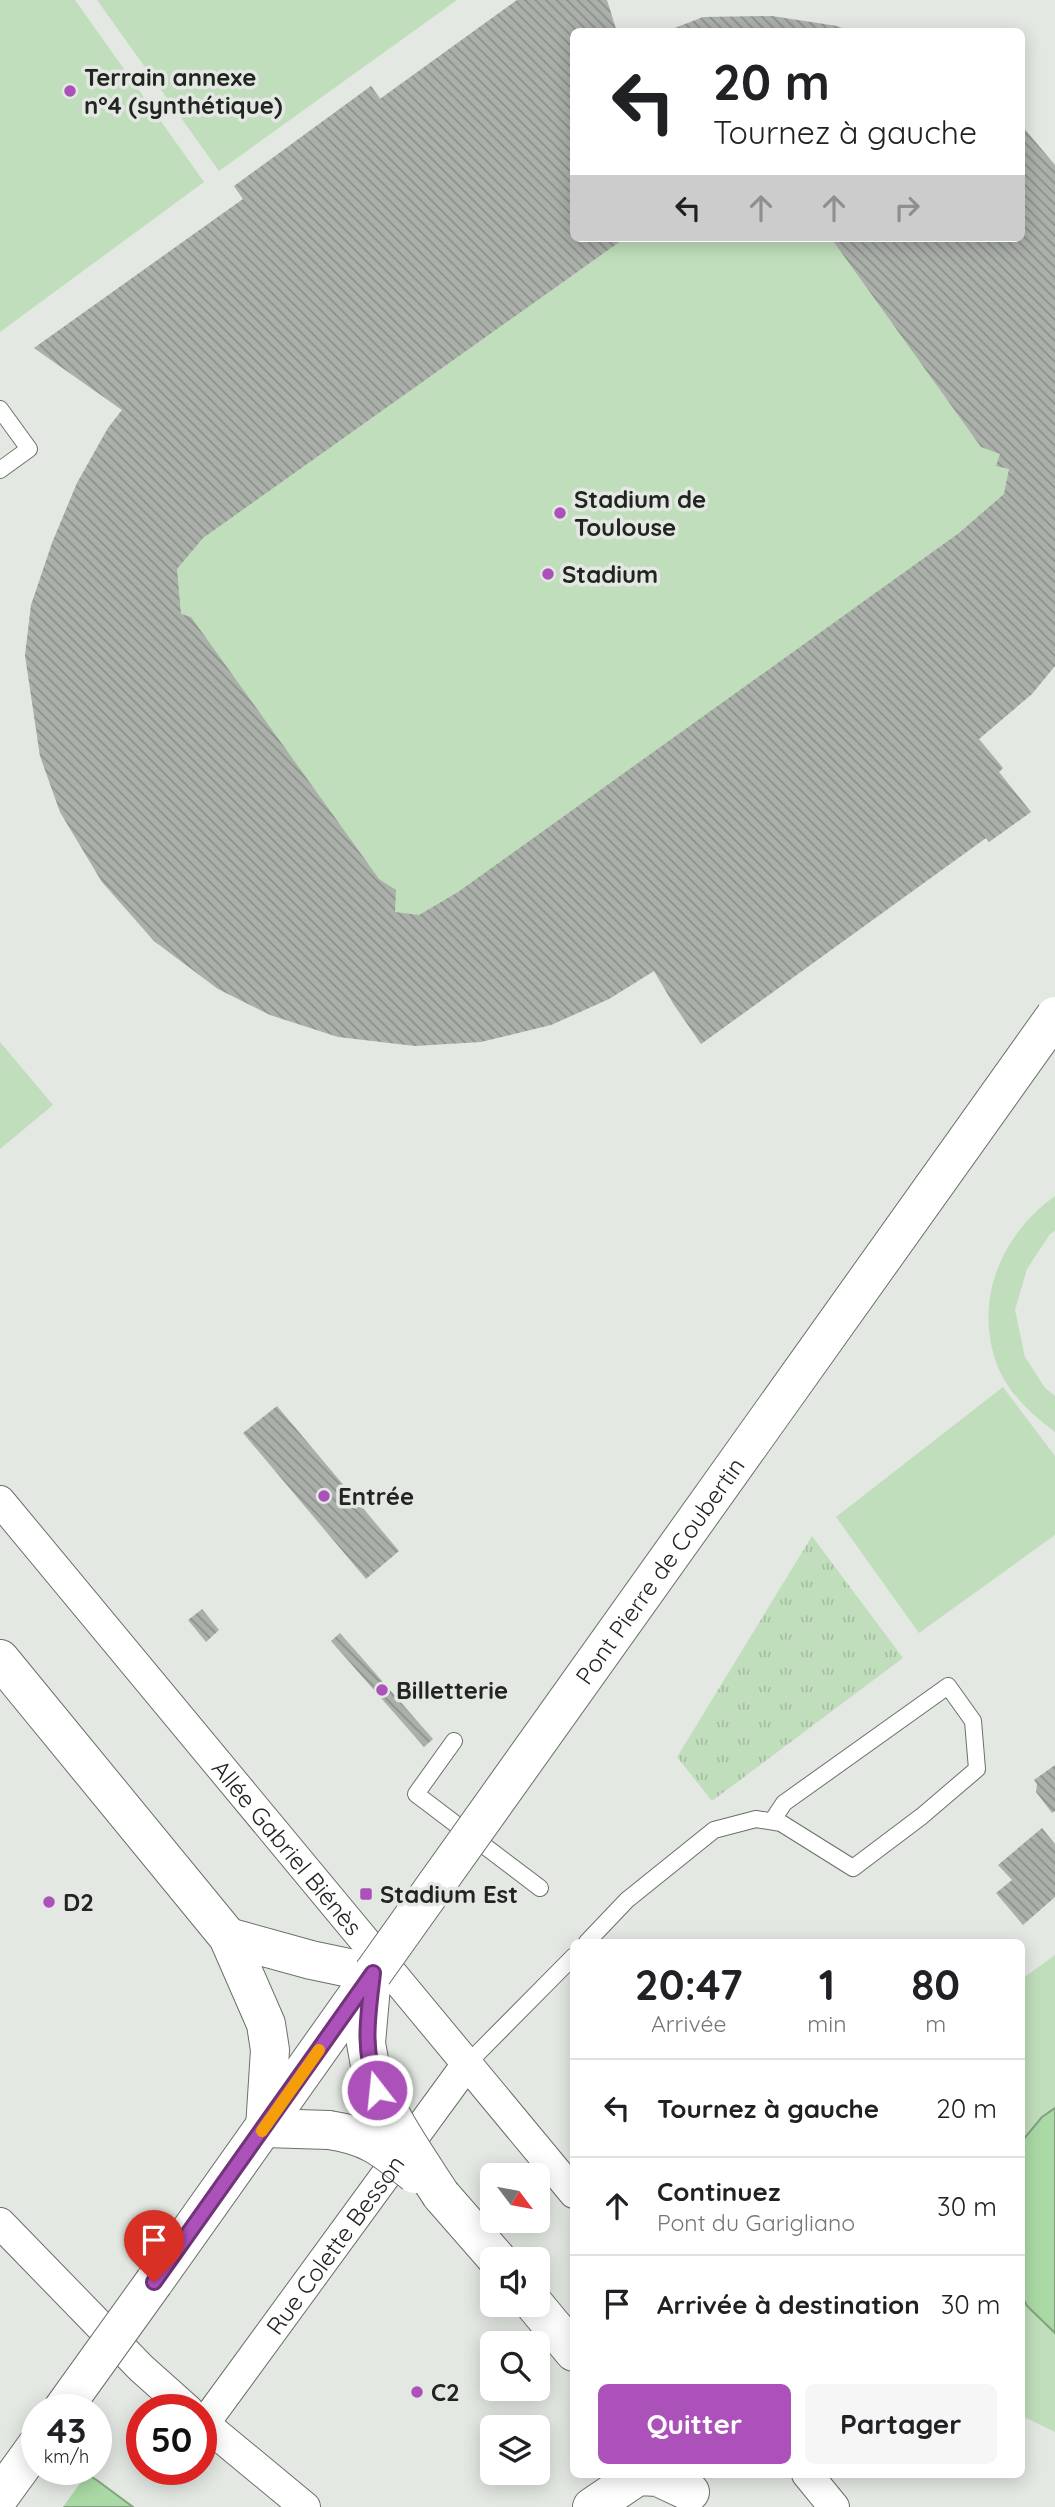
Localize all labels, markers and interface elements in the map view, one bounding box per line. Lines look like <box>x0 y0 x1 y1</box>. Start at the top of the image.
text: 20 m <box>713 51 830 112</box>
icon: left <box>598 56 689 147</box>
place label: Terrain annexe n°4 (synthétique) <box>84 62 283 120</box>
marker: Terrain annexe n°4 (synthétique) <box>62 83 78 99</box>
text: Tournez à gauche <box>713 112 977 152</box>
icon: left <box>669 189 707 227</box>
icon: ahead <box>742 189 780 227</box>
icon: ahead <box>815 189 853 227</box>
icon: right <box>888 189 926 227</box>
place label: Stadium de Toulouse <box>574 484 706 542</box>
marker: Stadium de Toulouse <box>552 505 568 521</box>
place label: Stadium <box>562 559 658 589</box>
marker: Stadium <box>540 566 556 582</box>
street label: Pont Pierre de Coubertin <box>569 1452 751 1690</box>
place label: Entrée <box>338 1481 414 1511</box>
marker: Entrée <box>316 1488 332 1504</box>
place label: Billetterie <box>396 1675 508 1705</box>
marker: Billetterie <box>374 1682 390 1698</box>
street label: Allée Gabriel Biénès <box>206 1753 369 1941</box>
place label: Stadium Est <box>380 1879 518 1909</box>
marker: Stadium Est <box>358 1886 374 1902</box>
place label: D2 <box>63 1887 94 1917</box>
marker: D2 <box>41 1894 57 1910</box>
text: 20:47 <box>635 1958 742 2011</box>
text: 1 <box>819 1958 835 2011</box>
text: 80 <box>911 1958 960 2011</box>
text: Arrivée <box>651 2009 726 2038</box>
text: min <box>807 2009 847 2038</box>
text: m <box>925 2009 946 2038</box>
position arrow <box>340 2053 414 2127</box>
icon: left <box>598 2089 636 2127</box>
text: Tournez à gauche <box>657 2092 879 2125</box>
text: 20 m <box>936 2092 997 2125</box>
street label: Rue Colette Besson <box>259 2149 410 2340</box>
north arrow <box>480 2163 550 2233</box>
map controls <box>480 2163 550 2485</box>
text: Continuez <box>657 2175 780 2208</box>
icon: ahead <box>598 2187 636 2225</box>
text: 30 m <box>937 2190 997 2223</box>
text: Pont du Garigliano <box>657 2208 855 2237</box>
pin <box>124 2210 184 2282</box>
icon: arrive <box>135 2221 173 2259</box>
button: sound <box>480 2247 550 2317</box>
icon: arrive <box>598 2285 636 2323</box>
text: Arrivée à destination <box>657 2288 920 2321</box>
text: 30 m <box>941 2288 1001 2321</box>
button: search <box>480 2331 550 2401</box>
place label: C2 <box>431 2377 460 2407</box>
marker: C2 <box>409 2384 425 2400</box>
button: Quitter <box>598 2384 791 2464</box>
button: Partager <box>805 2384 997 2464</box>
speed limit sign: 50 <box>126 2394 217 2485</box>
text: 43 <box>47 2408 86 2452</box>
button: layers <box>480 2415 550 2485</box>
text: km/h <box>44 2445 89 2468</box>

